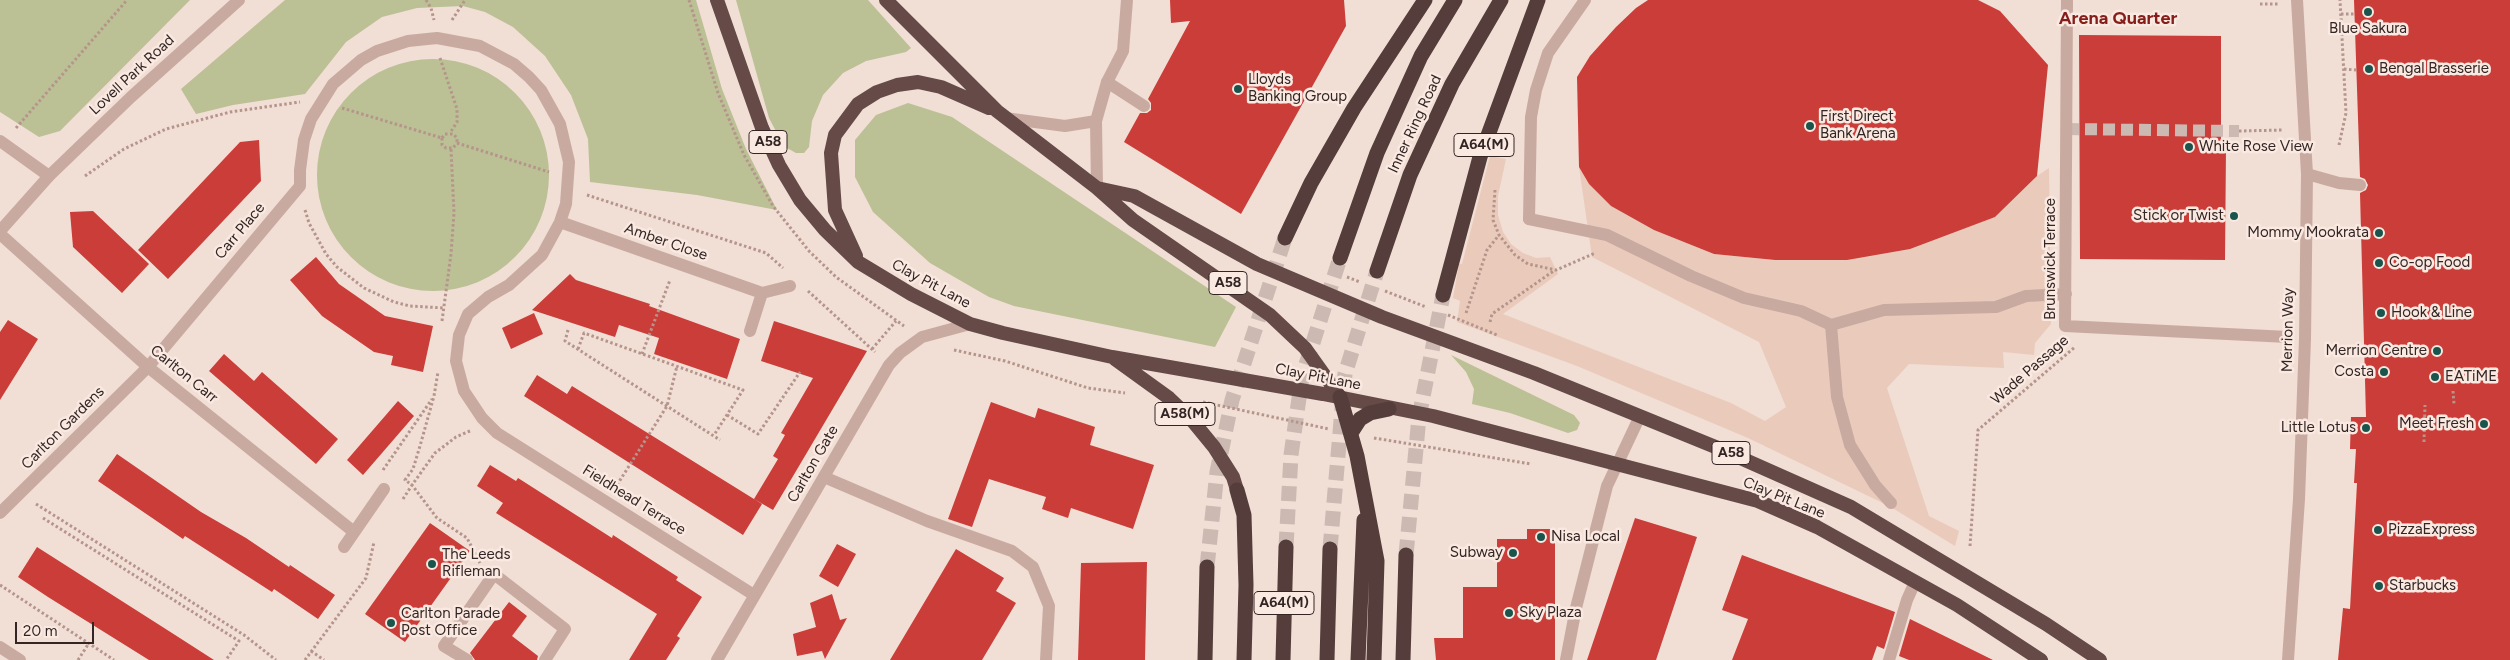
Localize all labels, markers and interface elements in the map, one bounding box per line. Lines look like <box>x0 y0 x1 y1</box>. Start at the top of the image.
marker: Blue Sakura <box>2362 6 2374 18</box>
district label: Arena Quarter <box>2059 8 2177 30</box>
place label: Blue Sakura <box>2329 20 2407 38</box>
street label: Lovell Park Road <box>86 31 178 119</box>
place label: Bengal Brasserie <box>2379 60 2489 78</box>
marker: Bengal Brasserie <box>2363 63 2375 75</box>
place label: Lloyds Banking Group <box>1248 71 1347 106</box>
street label: Inner Ring Road <box>1384 72 1446 176</box>
marker: Lloyds Banking Group <box>1232 83 1244 95</box>
place label: First Direct Bank Arena <box>1820 108 1896 143</box>
marker: First Direct Bank Arena <box>1804 120 1816 132</box>
road number: A58 <box>749 130 787 154</box>
road number: A64(M) <box>1454 134 1514 156</box>
place label: White Rose View <box>2199 138 2313 156</box>
marker: White Rose View <box>2183 141 2195 153</box>
street label: Brunswick Terrace <box>2042 198 2060 320</box>
street label: Carr Place <box>211 199 269 263</box>
place label: Stick or Twist <box>2133 207 2224 225</box>
marker: Stick or Twist <box>2228 210 2240 222</box>
street label: Amber Close <box>622 219 710 265</box>
place label: Mommy Mookrata <box>2247 224 2369 242</box>
marker: Mommy Mookrata <box>2373 227 2385 239</box>
place label: Co-op Food <box>2389 254 2470 272</box>
street label: Clay Pit Lane <box>888 256 974 312</box>
marker: Co-op Food <box>2373 257 2385 269</box>
road number: A58 <box>1209 272 1247 294</box>
street label: Merrion Way <box>2278 288 2298 372</box>
place label: Hook & Line <box>2391 304 2472 322</box>
marker: Hook & Line <box>2375 307 2387 319</box>
street label: Wade Passage <box>1988 331 2072 409</box>
street label: Carlton Carr <box>147 341 221 407</box>
place label: Merrion Centre <box>2325 342 2427 360</box>
marker: Merrion Centre <box>2431 345 2443 357</box>
street label: Clay Pit Lane <box>1274 360 1362 394</box>
place label: Costa <box>2334 363 2374 381</box>
marker: Costa <box>2378 366 2390 378</box>
place label: EATiME <box>2445 368 2497 386</box>
marker: EATiME <box>2429 371 2441 383</box>
street label: Carlton Gardens <box>18 383 108 473</box>
road number: A58(M) <box>1155 402 1215 426</box>
place label: Meet Fresh <box>2399 415 2474 433</box>
marker: Meet Fresh <box>2478 418 2490 430</box>
place label: Little Lotus <box>2281 419 2356 437</box>
street label: Carlton Gate <box>784 422 842 506</box>
marker: Little Lotus <box>2360 422 2372 434</box>
road number: A58 <box>1712 442 1750 464</box>
street label: Fieldhead Terrace <box>579 461 689 539</box>
street label: Clay Pit Lane <box>1740 473 1828 523</box>
place label: PizzaExpress <box>2388 521 2475 539</box>
marker: PizzaExpress <box>2372 524 2384 536</box>
place label: Nisa Local <box>1551 528 1620 546</box>
marker: Nisa Local <box>1535 531 1547 543</box>
place label: Subway <box>1450 544 1503 562</box>
place label: The Leeds Rifleman <box>442 546 511 581</box>
marker: Subway <box>1507 547 1519 559</box>
marker: The Leeds Rifleman <box>426 558 438 570</box>
place label: Starbucks <box>2389 577 2456 595</box>
marker: Starbucks <box>2373 580 2385 592</box>
road number: A64(M) <box>1254 592 1314 614</box>
place label: Sky Plaza <box>1519 604 1582 622</box>
place label: Carlton Parade Post Office <box>401 605 500 640</box>
marker: Sky Plaza <box>1503 607 1515 619</box>
scale bar <box>18 612 96 644</box>
marker: Carlton Parade Post Office <box>385 617 397 629</box>
text: 20 m <box>23 622 57 640</box>

